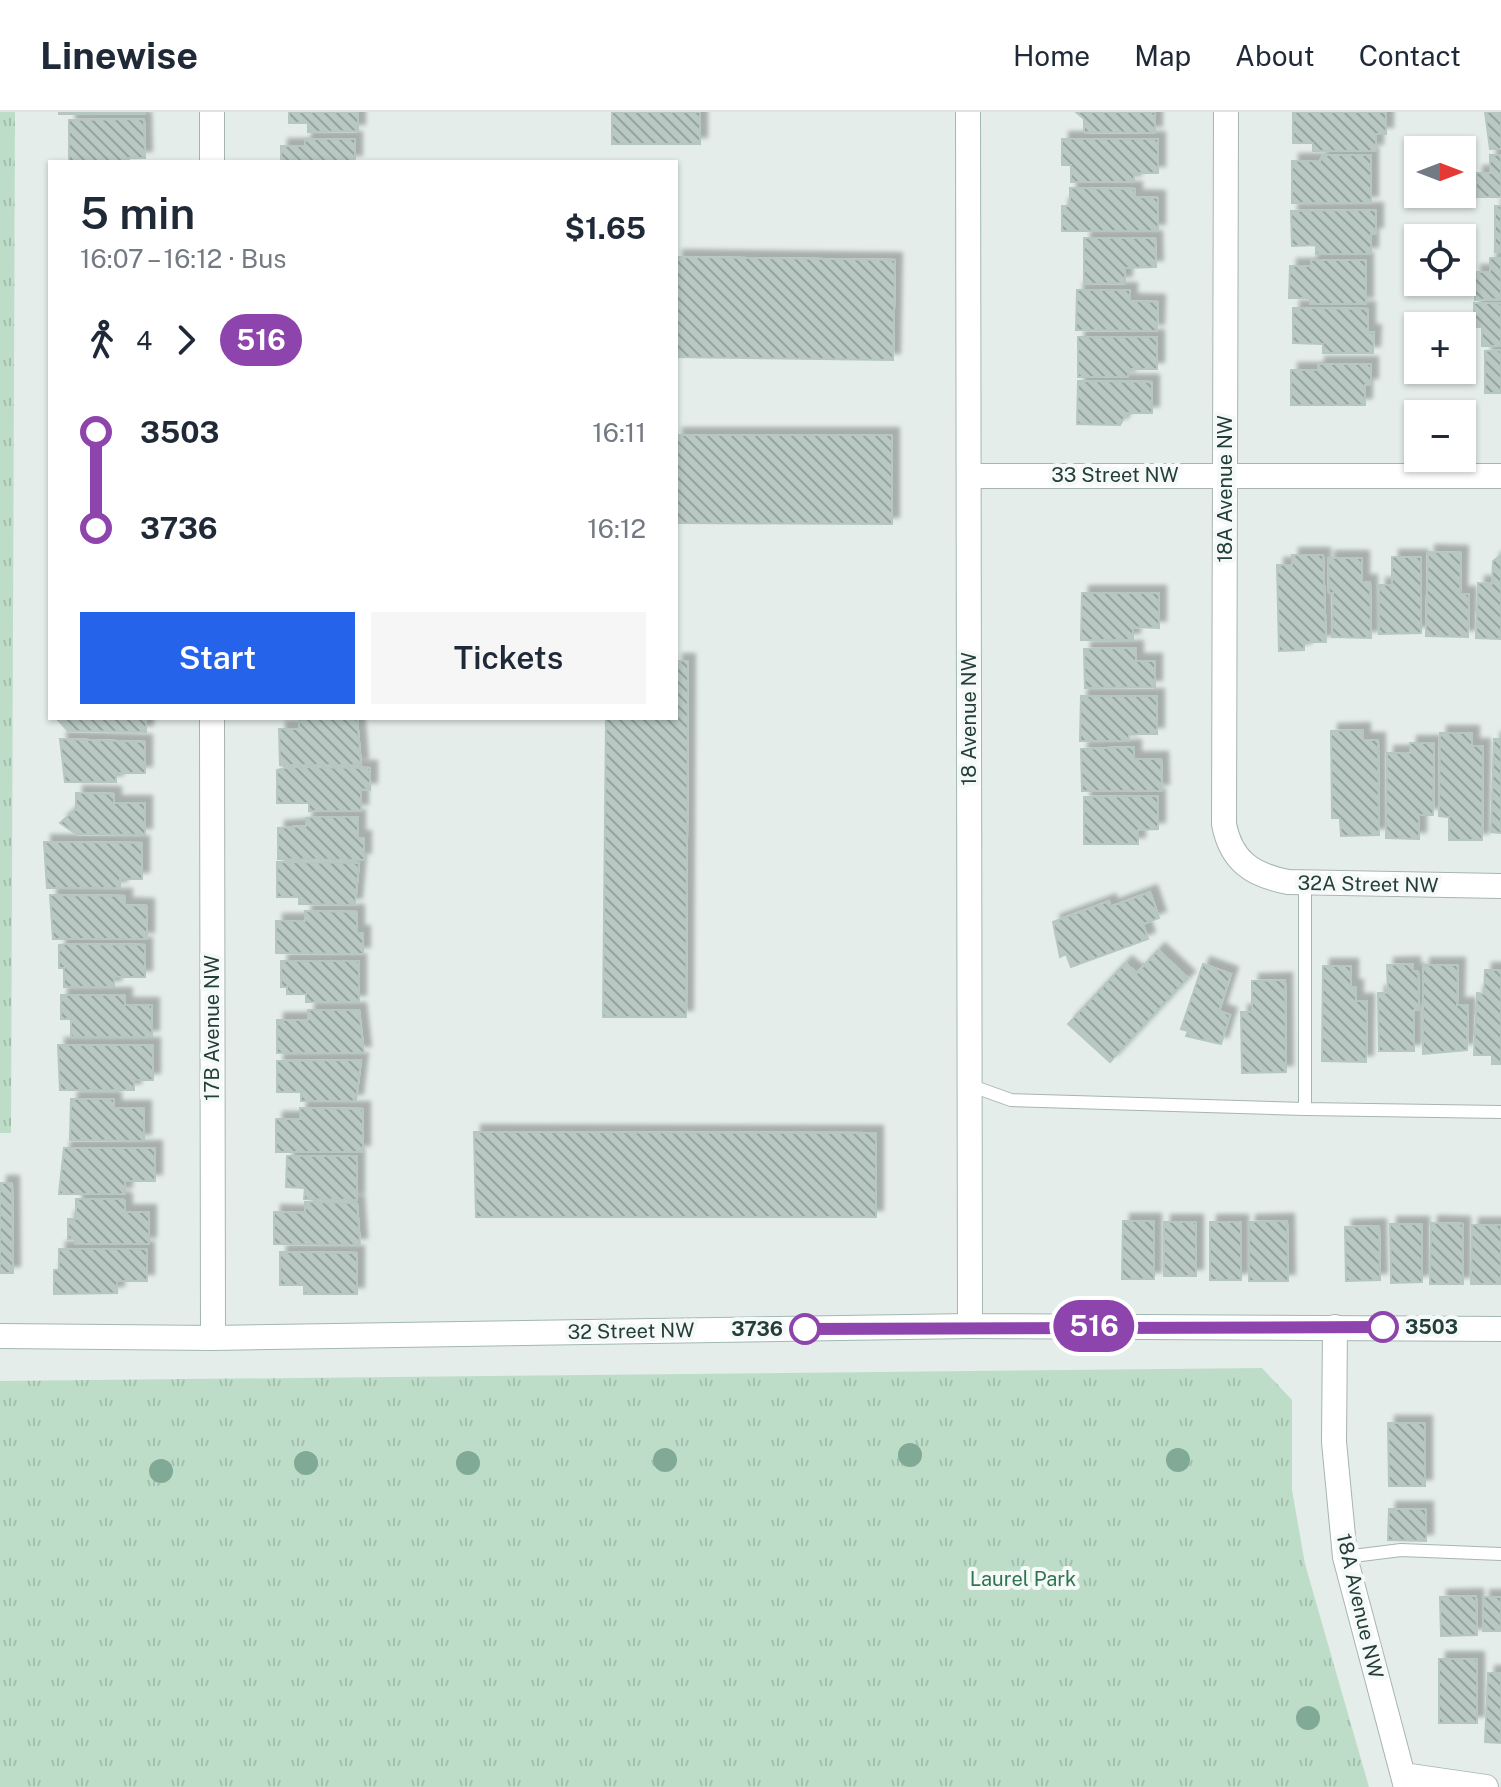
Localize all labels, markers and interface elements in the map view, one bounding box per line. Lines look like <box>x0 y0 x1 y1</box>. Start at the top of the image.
text: Linewise <box>40 33 198 78</box>
text: Home <box>1013 39 1090 72</box>
text: Map <box>1134 39 1191 72</box>
text: About <box>1235 39 1315 72</box>
text: Contact <box>1359 39 1461 72</box>
north arrow <box>1404 136 1476 208</box>
map controls <box>1404 136 1476 472</box>
text: 5 min <box>80 187 195 239</box>
text: $1.65 <box>565 210 646 246</box>
button: locate <box>1404 224 1476 296</box>
text: 16:07 – 16:12 · Bus <box>80 243 286 274</box>
button: + <box>1404 312 1476 384</box>
icon: walk <box>80 318 124 362</box>
icon: forward <box>164 318 208 362</box>
text: 516 <box>236 323 286 356</box>
text: 4 <box>136 325 152 356</box>
button: − <box>1404 400 1476 472</box>
text: 3503 <box>140 414 219 450</box>
street label: 18A Avenue NW <box>1213 415 1237 563</box>
text: 16:11 <box>592 417 646 448</box>
street label: 33 Street NW <box>1051 463 1179 487</box>
text: 3736 <box>140 510 218 546</box>
text: 16:12 <box>587 513 646 544</box>
button: Start <box>80 612 355 704</box>
button: Tickets <box>371 612 646 704</box>
street label: 18 Avenue NW <box>957 652 981 786</box>
street label: 32A Street NW <box>1297 871 1439 897</box>
street label: 17B Avenue NW <box>200 955 224 1101</box>
line badge: 516 <box>1048 1300 1140 1352</box>
text: 516 <box>1069 1309 1119 1342</box>
marker: 3503 <box>1368 1312 1398 1342</box>
marker: 3736 <box>790 1314 820 1344</box>
place label: 3503 <box>1405 1315 1458 1339</box>
place label: 3736 <box>731 1317 783 1341</box>
street label: 32 Street NW <box>567 1318 695 1344</box>
street label: 18A Avenue NW <box>1332 1531 1388 1681</box>
park label: Laurel Park <box>970 1567 1076 1591</box>

